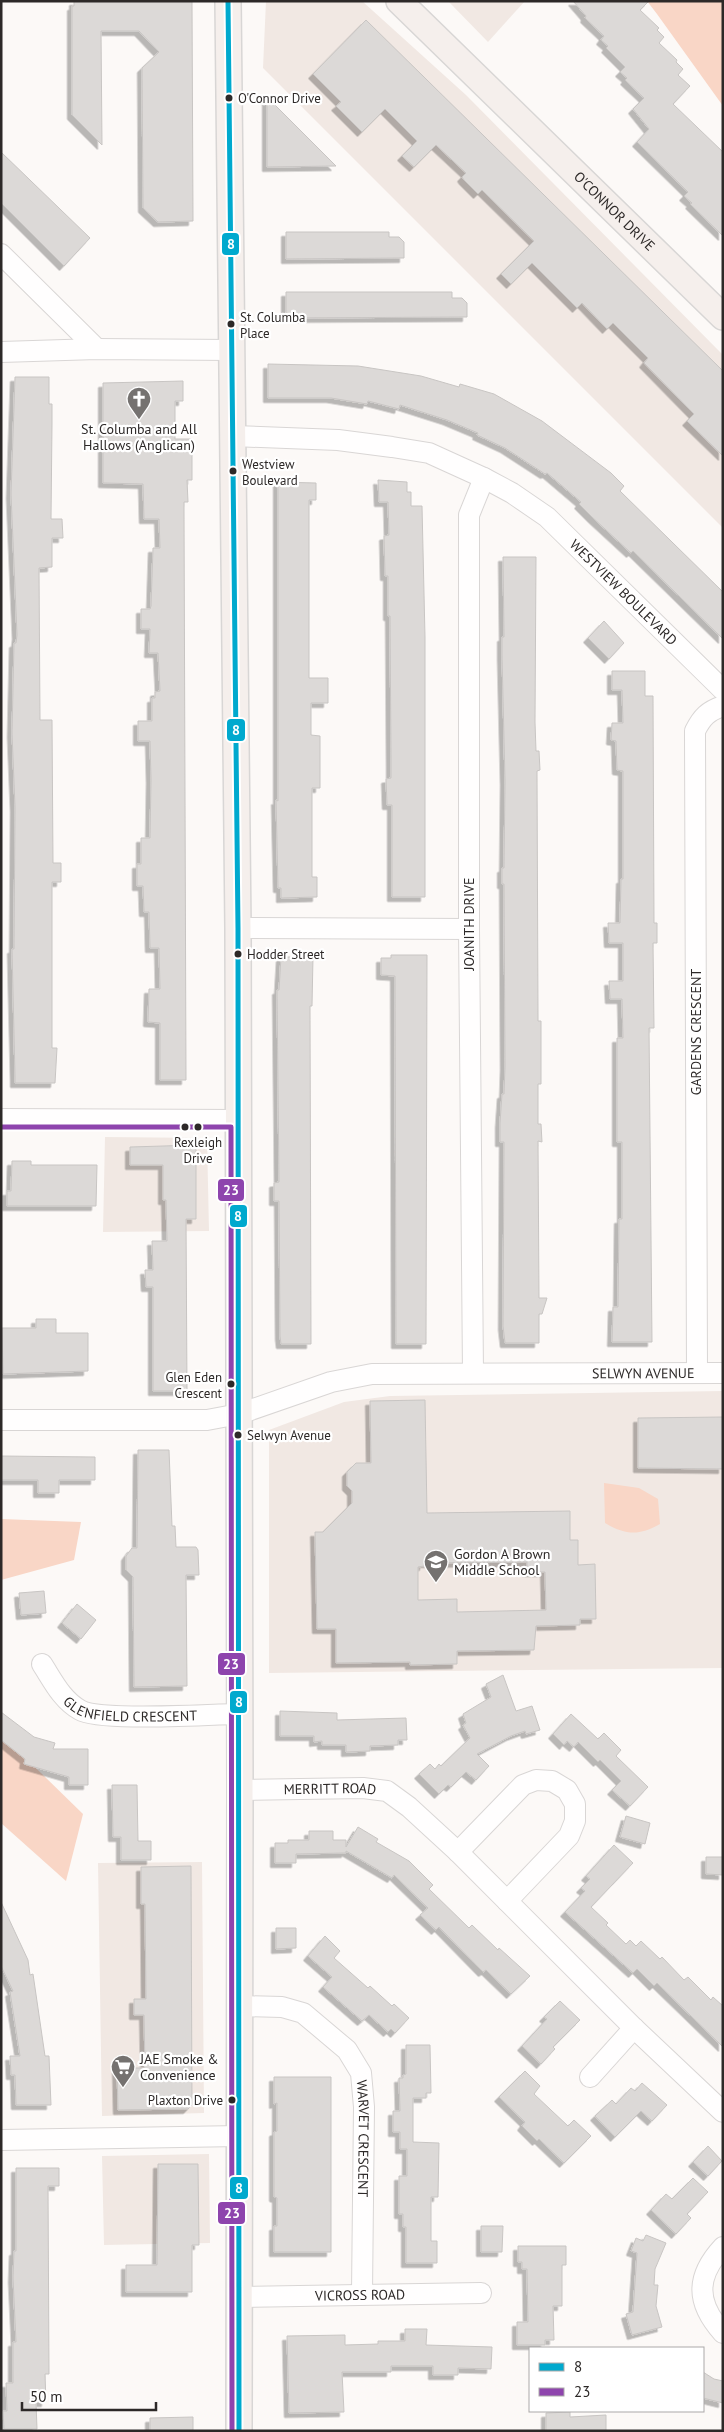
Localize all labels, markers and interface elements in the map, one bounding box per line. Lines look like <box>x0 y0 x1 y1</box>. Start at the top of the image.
place label: O'Connor Drive <box>238 90 321 107</box>
marker: O'Connor Drive <box>224 93 234 103</box>
street label: O'CONNOR DRIVE <box>570 168 659 255</box>
line badge: 8 <box>221 232 240 256</box>
text: 8 <box>227 235 235 253</box>
place label: St. Columba Place <box>240 309 306 342</box>
marker: St. Columba Place <box>226 319 236 329</box>
church icon: St. Columba and All Hallows (Anglican) <box>126 386 152 420</box>
place label: St. Columba and All Hallows (Anglican) <box>81 420 197 454</box>
place label: Westview Boulevard <box>242 456 298 489</box>
marker: Westview Boulevard <box>228 466 238 476</box>
street label: WESTVIEW BOULEVARD <box>566 536 681 649</box>
line badge: 8 <box>226 718 246 742</box>
text: 8 <box>232 721 240 739</box>
street label: JOANITH DRIVE <box>460 878 478 971</box>
place label: Hodder Street <box>247 946 325 963</box>
marker: Hodder Street <box>233 949 243 959</box>
street label: GARDENS CRESCENT <box>687 969 705 1095</box>
unlabelled marker <box>180 1122 190 1132</box>
marker: Rexleigh Drive <box>193 1122 203 1132</box>
place label: Rexleigh Drive <box>174 1134 222 1167</box>
line badge: 23 <box>217 1178 245 1202</box>
text: 23 <box>223 1181 239 1199</box>
line badge: 8 <box>229 1204 248 1228</box>
text: 8 <box>234 1207 242 1225</box>
street label: SELWYN AVENUE <box>592 1364 695 1382</box>
place label: Glen Eden Crescent <box>165 1369 223 1402</box>
marker: Glen Eden Crescent <box>226 1379 236 1389</box>
place label: Selwyn Avenue <box>247 1427 331 1444</box>
marker: Selwyn Avenue <box>233 1430 243 1440</box>
place label: Gordon A Brown Middle School <box>454 1545 550 1579</box>
school or university icon: Gordon A Brown Middle School <box>423 1549 449 1583</box>
line badge: 23 <box>217 1652 246 1676</box>
text: 23 <box>223 1655 239 1673</box>
line badge: 8 <box>229 1690 248 1714</box>
street label: GLENFIELD CRESCENT <box>59 1692 198 1726</box>
text: 8 <box>235 1693 243 1711</box>
street label: MERRITT ROAD <box>283 1779 377 1799</box>
place label: JAE Smoke & Convenience <box>139 2050 219 2084</box>
supermarket icon: JAE Smoke & Convenience <box>110 2054 136 2088</box>
street label: WARVET CRESCENT <box>353 2079 373 2198</box>
place label: Plaxton Drive <box>148 2092 223 2109</box>
marker: Plaxton Drive <box>227 2095 237 2105</box>
line badge: 8 <box>229 2176 249 2200</box>
text: 8 <box>235 2179 243 2197</box>
line badge: 23 <box>217 2201 246 2225</box>
text: 23 <box>224 2204 240 2222</box>
street label: VICROSS ROAD <box>314 2285 405 2305</box>
legend <box>529 2347 704 2412</box>
text: 8 <box>574 2357 582 2376</box>
scale bar <box>22 2380 156 2412</box>
text: 23 <box>574 2382 590 2401</box>
text: 50 m <box>30 2387 63 2406</box>

